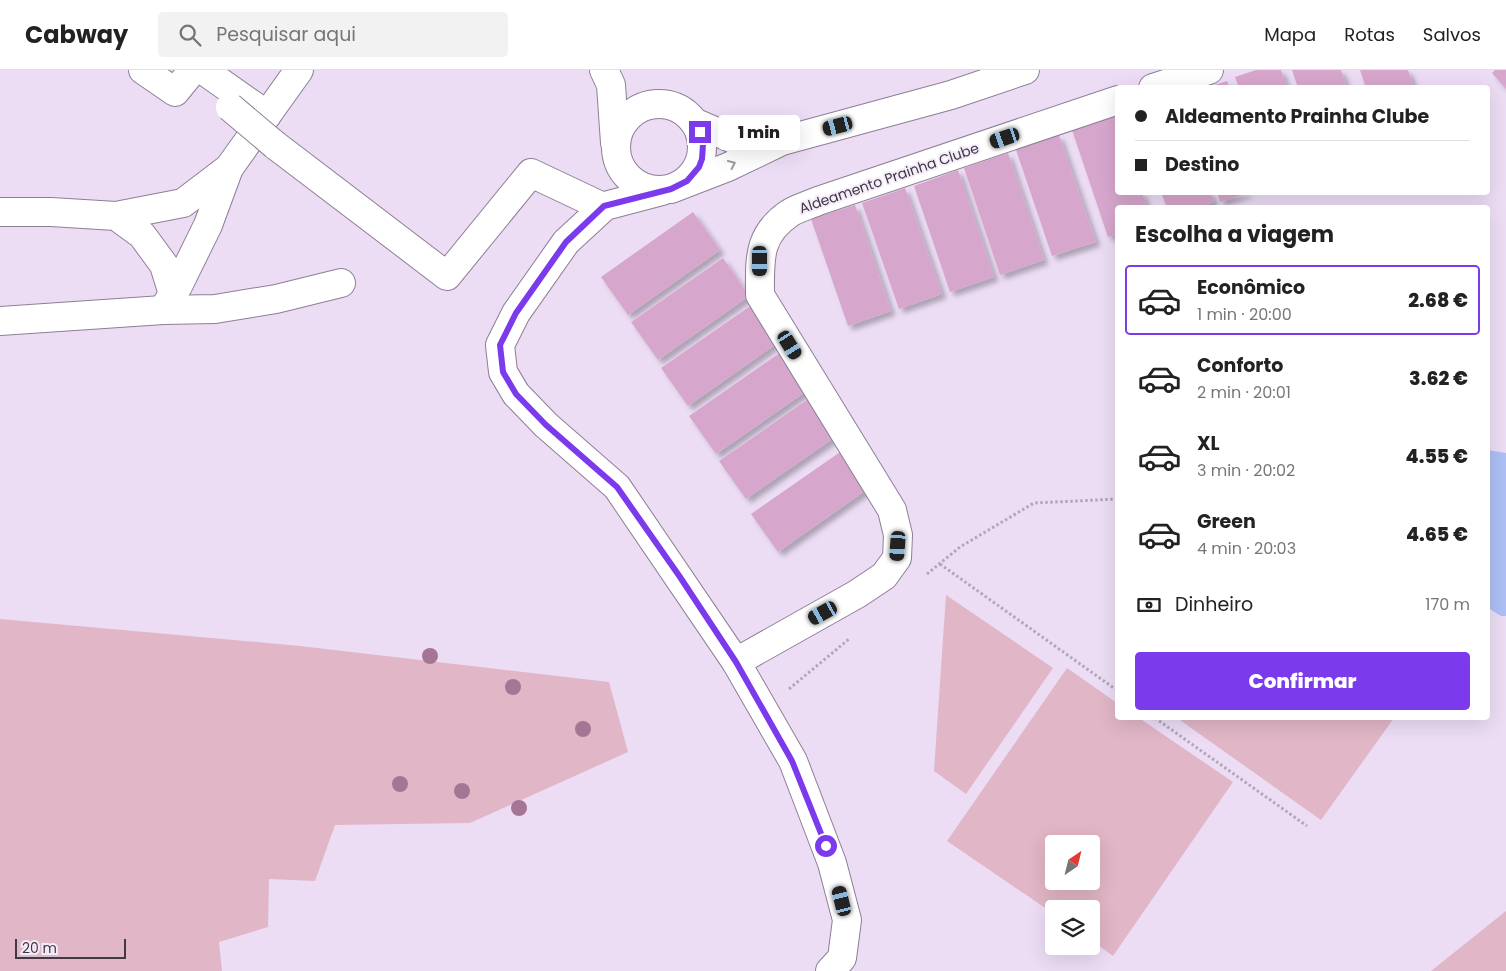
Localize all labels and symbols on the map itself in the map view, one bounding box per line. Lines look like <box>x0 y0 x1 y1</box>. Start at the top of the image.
callout: 1 min <box>718 114 800 150</box>
car <box>821 115 854 137</box>
route end <box>689 121 711 143</box>
car <box>988 126 1021 150</box>
street label: Aldeamento Prainha Clube <box>796 138 982 218</box>
one-way arrow <box>727 160 736 171</box>
car <box>752 246 767 276</box>
car <box>775 328 804 362</box>
car <box>889 531 906 561</box>
car <box>806 599 839 627</box>
route start <box>815 835 837 857</box>
north arrow <box>1045 835 1100 890</box>
car <box>831 885 852 917</box>
scale bar <box>15 936 126 959</box>

